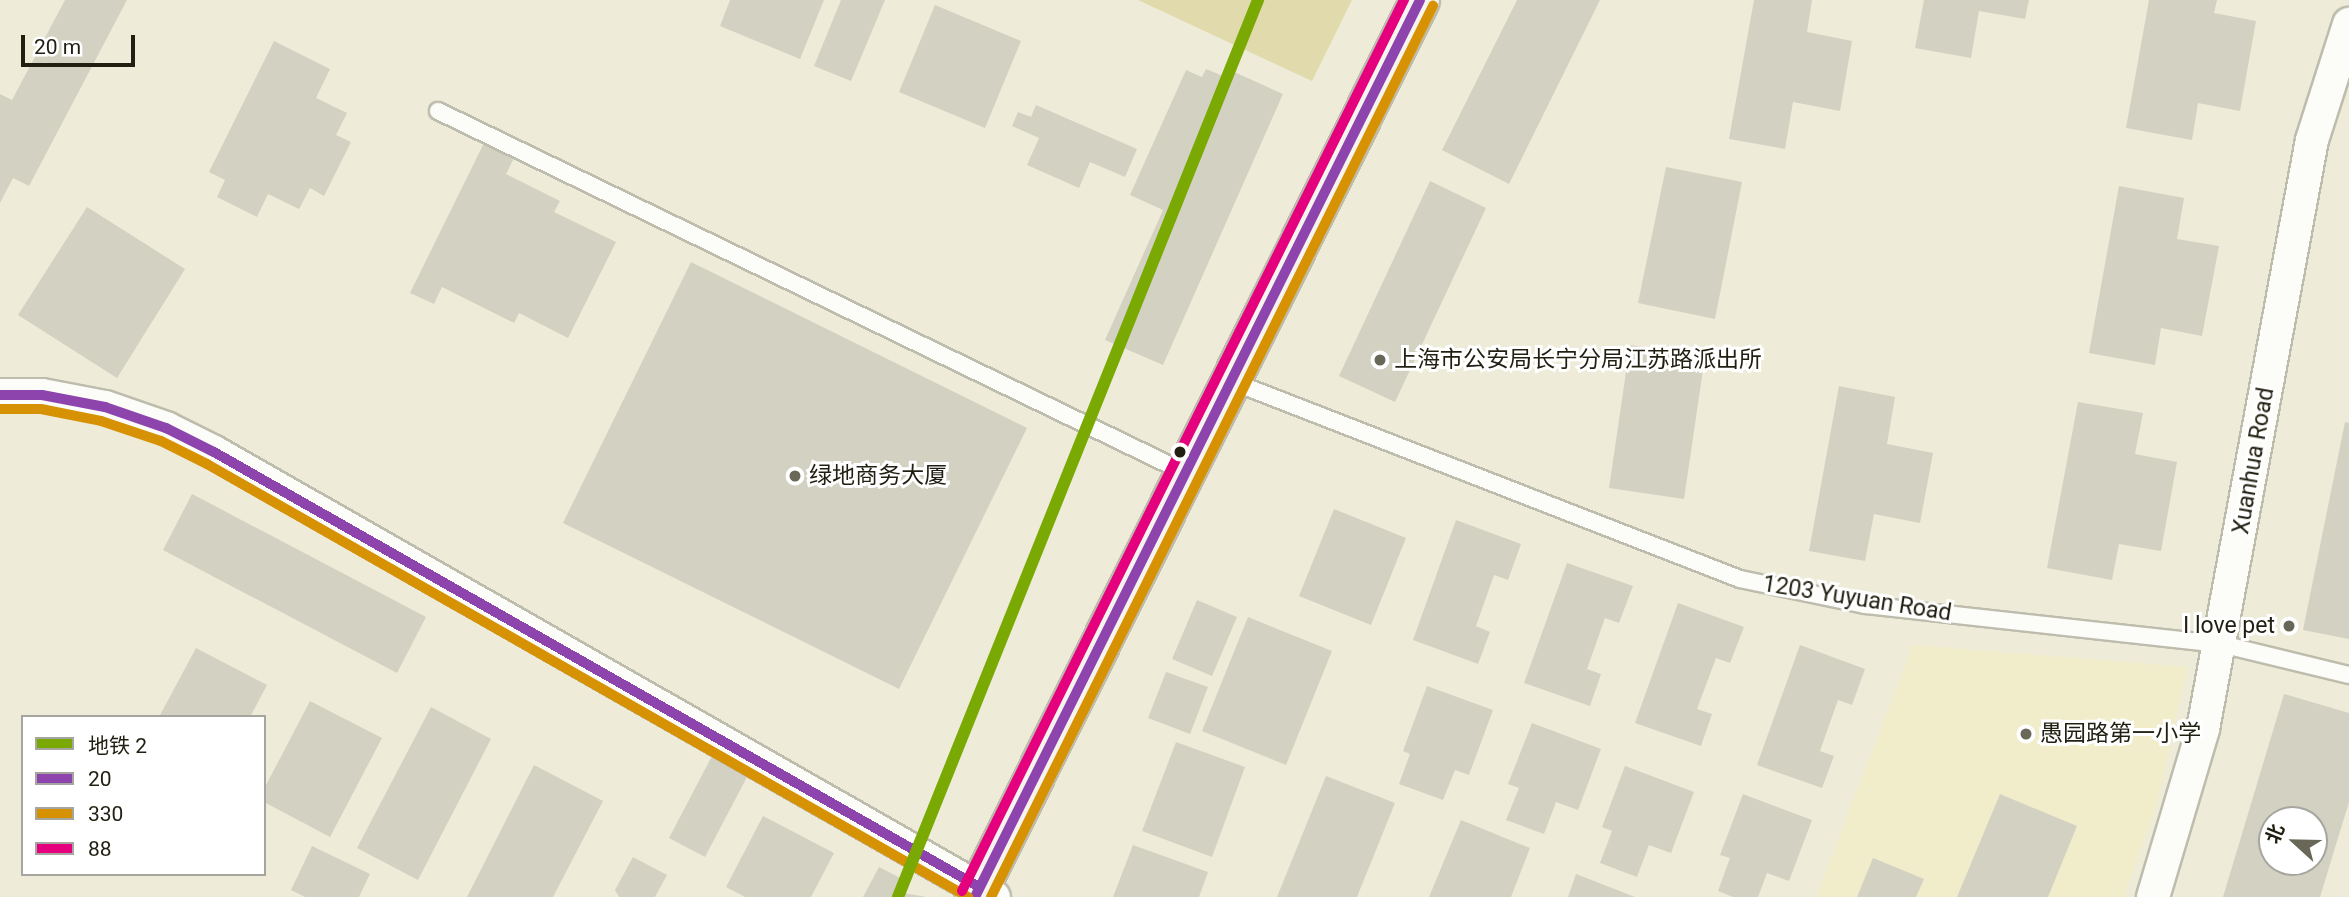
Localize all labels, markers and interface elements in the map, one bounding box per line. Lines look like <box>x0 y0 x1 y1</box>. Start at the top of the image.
scale bar <box>24 21 138 65</box>
text: 20 m <box>34 35 81 59</box>
place label: 上海市公安局长宁分局江苏路派出所 <box>1394 346 1762 374</box>
marker: 上海市公安局长宁分局江苏路派出所 <box>1372 352 1388 368</box>
street label: Xuanhua Road <box>2228 386 2280 536</box>
unlabelled marker <box>1173 445 1187 459</box>
place label: 绿地商务大厦 <box>809 462 947 490</box>
marker: 绿地商务大厦 <box>787 468 803 484</box>
street label: 1203 Yuyuan Road <box>1761 570 1953 628</box>
place label: I love pet <box>2183 612 2275 640</box>
marker: I love pet <box>2281 618 2297 634</box>
legend <box>21 715 266 876</box>
place label: 愚园路第一小学 <box>2040 720 2201 748</box>
marker: 愚园路第一小学 <box>2018 726 2034 742</box>
text: 地铁 2 <box>88 734 147 758</box>
text: 20 <box>88 767 112 791</box>
text: 330 <box>88 802 123 826</box>
north arrow <box>2258 806 2328 876</box>
text: 北 <box>2261 821 2289 847</box>
text: 88 <box>88 837 112 861</box>

